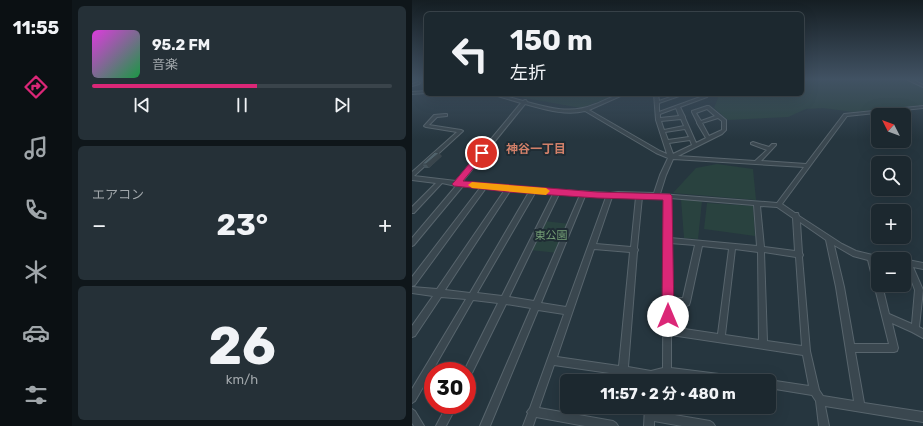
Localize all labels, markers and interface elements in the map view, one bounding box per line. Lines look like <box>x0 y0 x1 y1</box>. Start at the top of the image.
text: 11:55 <box>13 17 59 39</box>
text: 150 m <box>510 24 593 57</box>
icon: left <box>444 28 496 80</box>
text: 95.2 FM <box>152 36 210 54</box>
text: 音楽 <box>152 57 178 72</box>
text: 左折 <box>510 62 546 84</box>
icon: directions <box>22 73 50 101</box>
icon: previous <box>131 94 153 116</box>
icon: pause <box>231 94 253 116</box>
icon: next <box>331 94 353 116</box>
north arrow <box>871 108 911 148</box>
map controls <box>871 108 911 292</box>
icon: music <box>22 134 50 162</box>
pin <box>465 136 499 170</box>
icon: arrive <box>471 142 493 164</box>
district label: 神谷一丁目 <box>506 142 566 156</box>
button: search <box>871 156 911 196</box>
text: エアコン <box>92 187 144 202</box>
icon: phone <box>22 196 50 224</box>
button: + <box>871 204 911 244</box>
text: 23° <box>216 207 268 243</box>
text: − <box>92 212 106 239</box>
text: + <box>378 212 392 239</box>
park label: 東公園 <box>535 229 568 242</box>
button: − <box>871 252 911 292</box>
icon: climate <box>22 258 50 286</box>
position arrow <box>647 295 689 337</box>
text: 26 <box>208 315 276 377</box>
icon: car <box>22 319 50 347</box>
speed limit sign: 30 <box>424 362 476 414</box>
text: km/h <box>226 372 258 387</box>
icon: filters <box>22 381 50 409</box>
text: 11:57 · 2 分 · 480 m <box>600 385 736 403</box>

